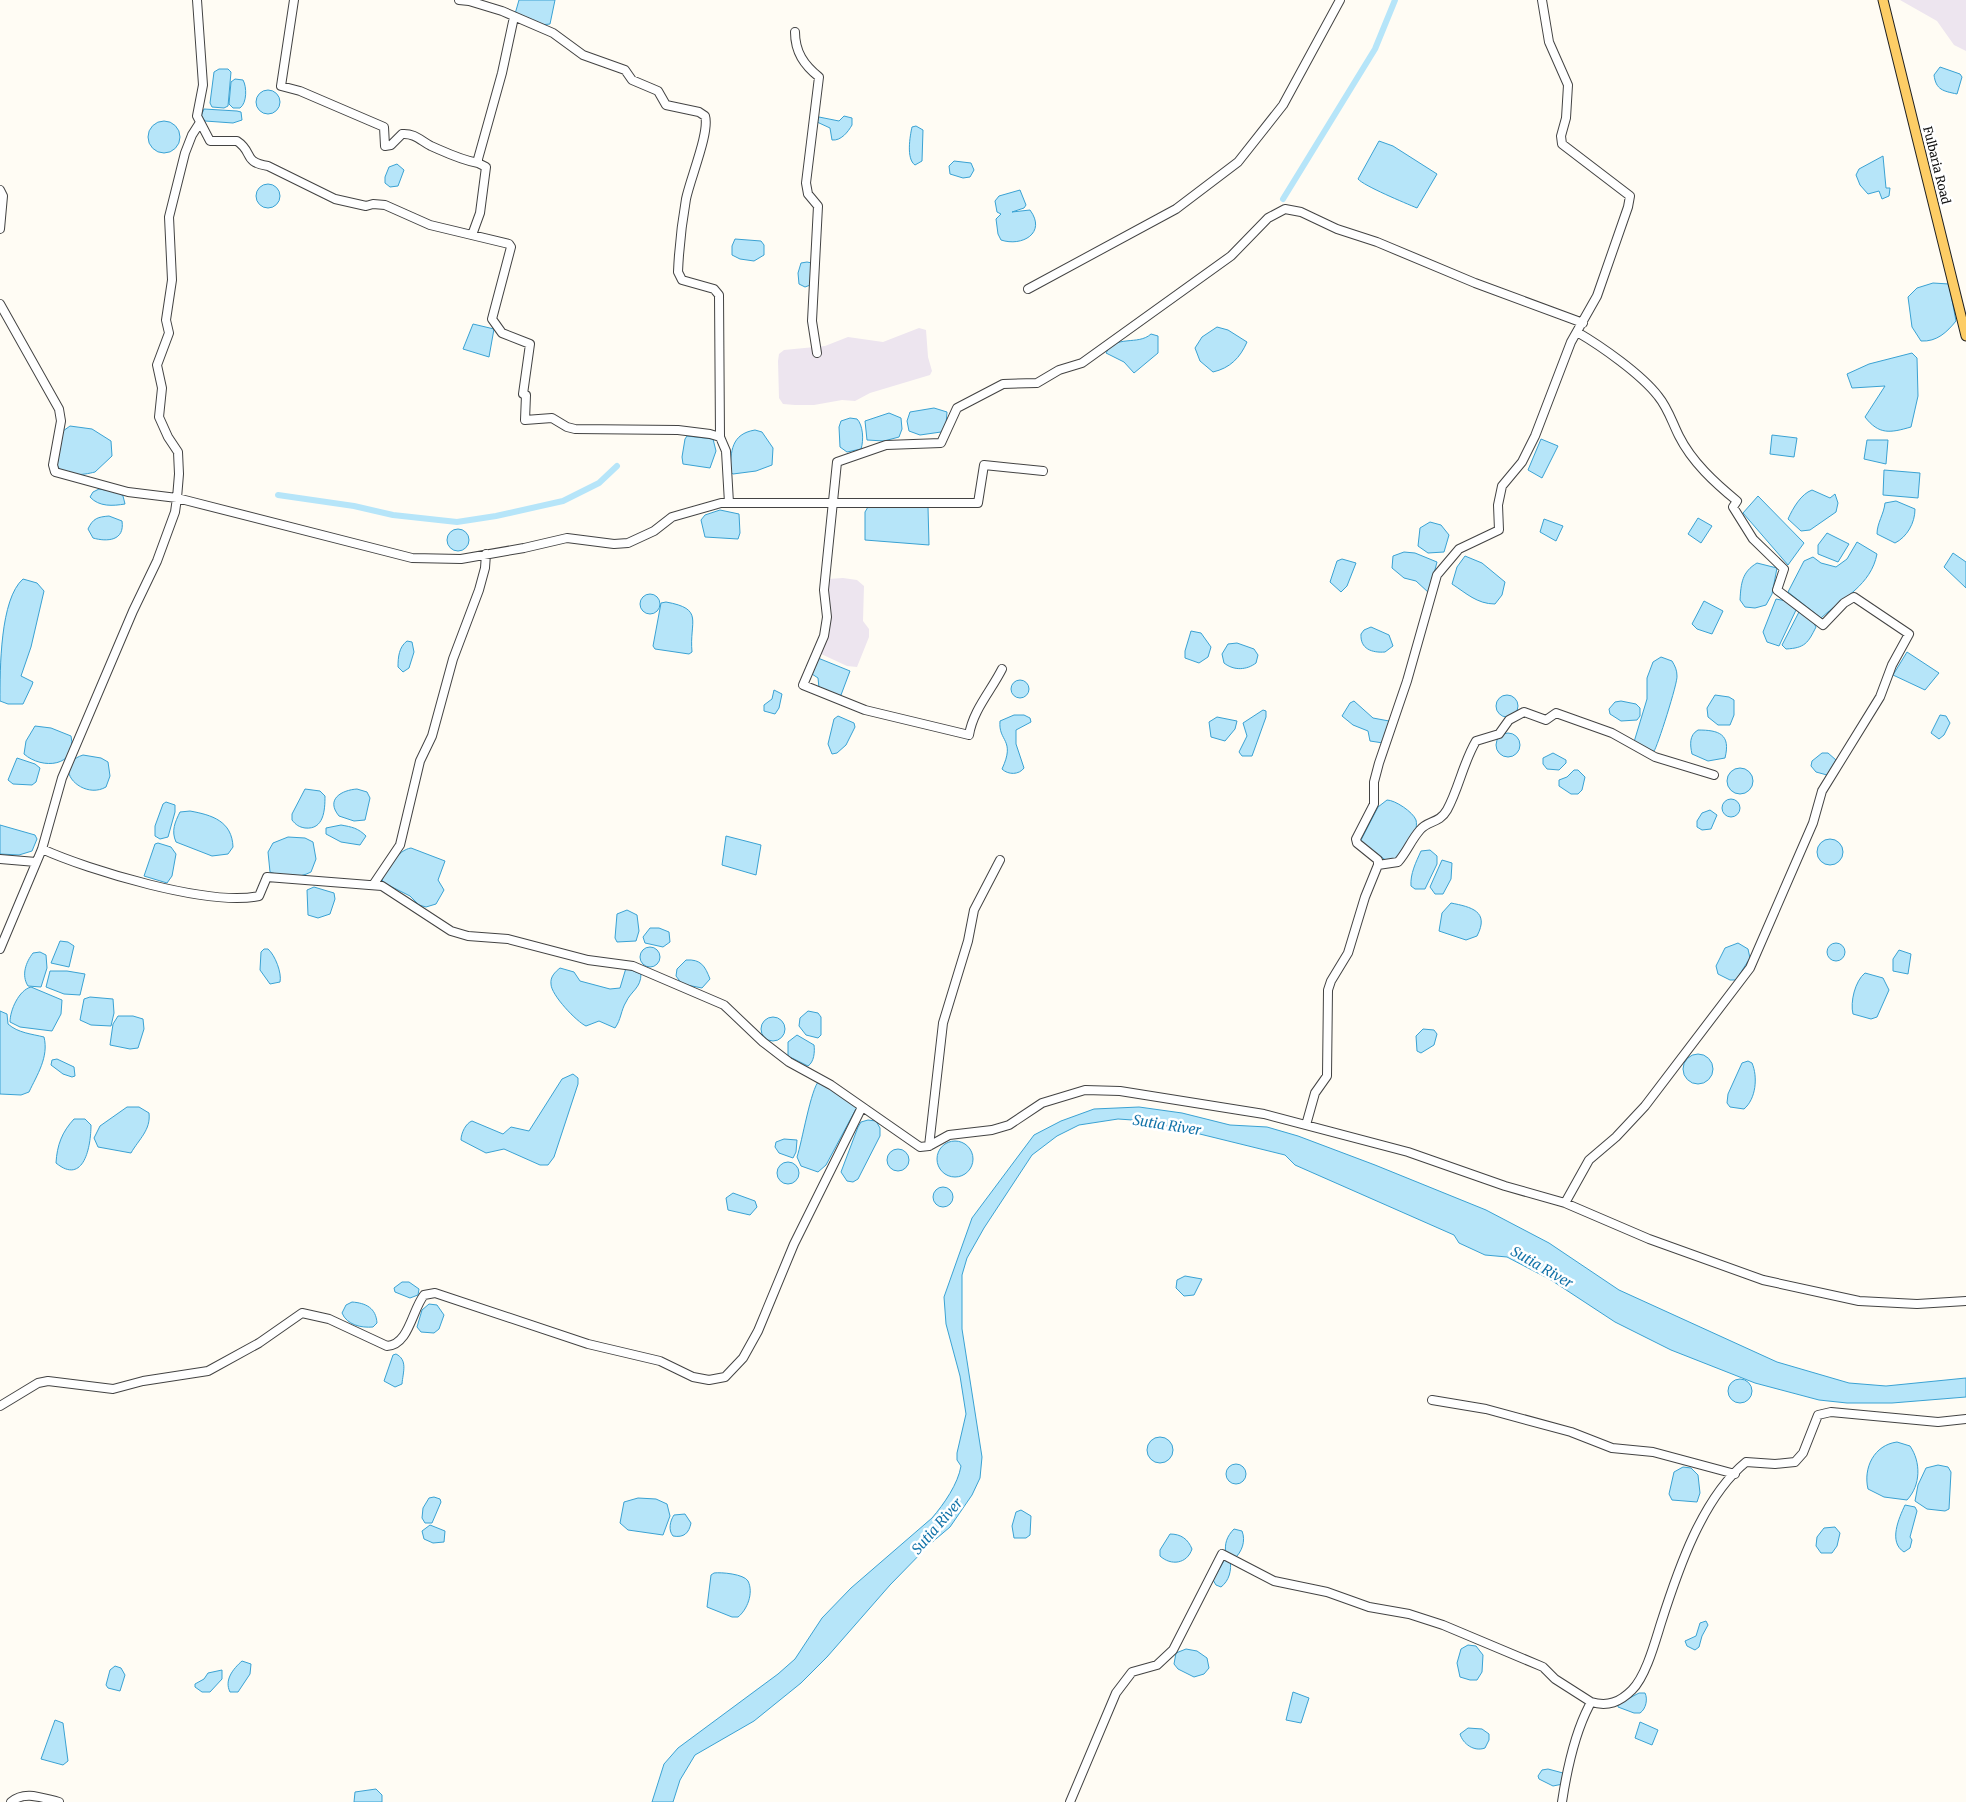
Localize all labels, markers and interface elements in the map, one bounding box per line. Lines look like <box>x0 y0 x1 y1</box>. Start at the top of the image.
street label: Fulbaria Road <box>1920 125 1954 205</box>
water label: Sutia River <box>1132 1111 1203 1139</box>
water label: Sutia River <box>1508 1242 1577 1292</box>
water label: Sutia River <box>908 1494 967 1558</box>

